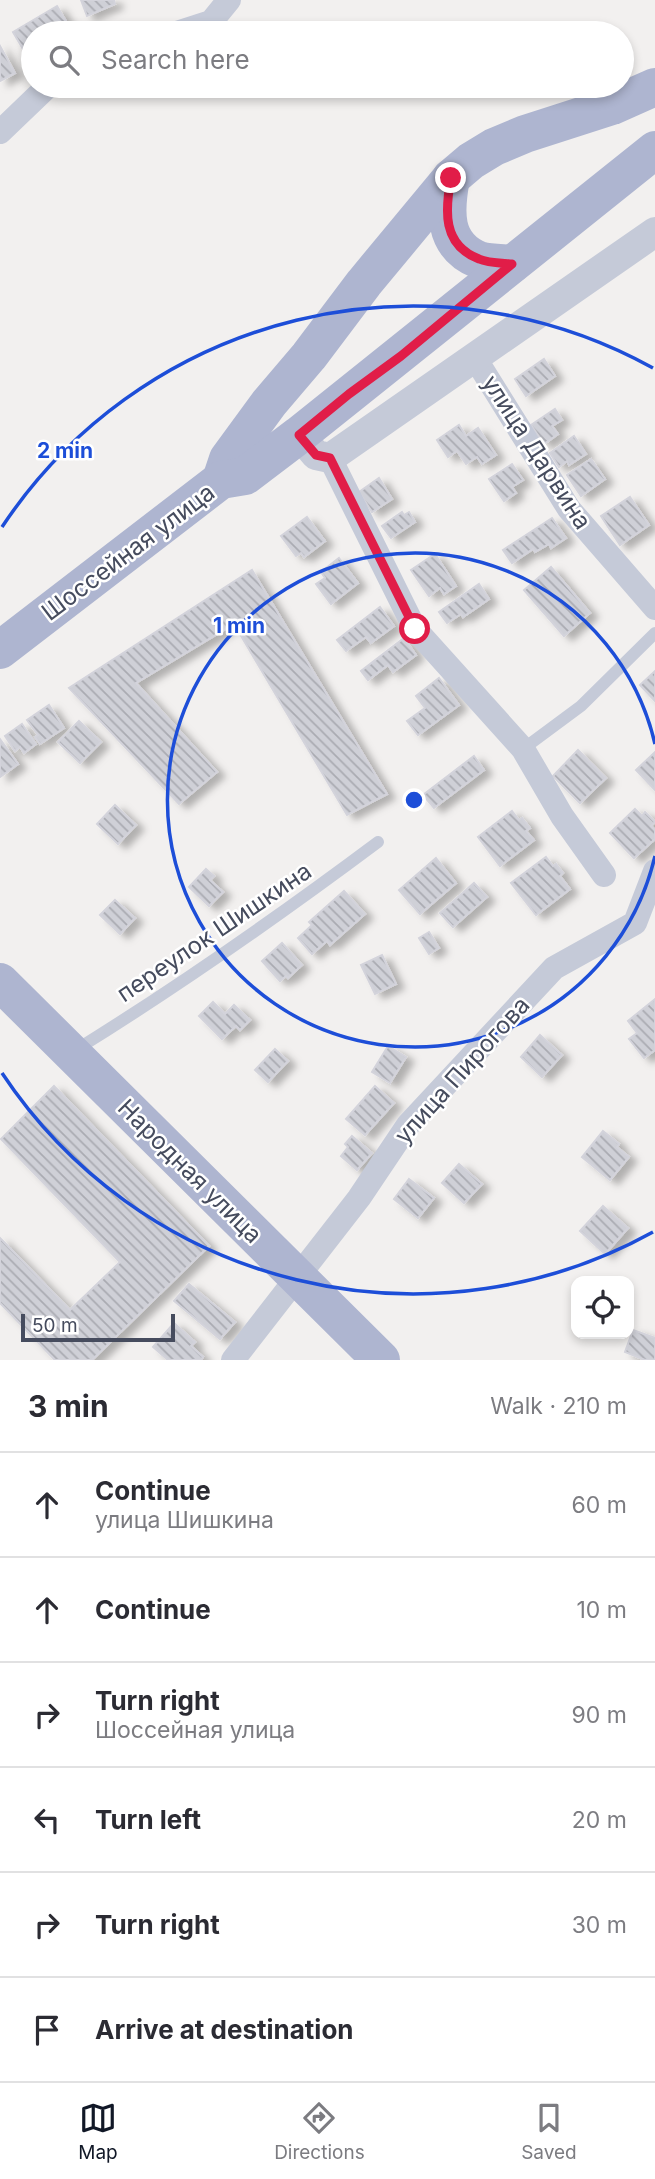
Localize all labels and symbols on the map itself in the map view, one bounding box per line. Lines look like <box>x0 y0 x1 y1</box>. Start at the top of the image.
route end <box>435 162 466 193</box>
street label: улица Дарвина <box>476 369 598 535</box>
text: 2 min <box>37 438 93 463</box>
street label: Шоссейная улица <box>36 478 220 626</box>
text: 1 min <box>213 613 265 638</box>
route start <box>399 613 430 644</box>
centre of rings <box>402 788 426 812</box>
street label: переулок Шишкина <box>111 856 317 1008</box>
street label: улица Пирогова <box>388 991 536 1149</box>
street label: Народная улица <box>112 1093 268 1249</box>
scale bar <box>21 1311 175 1343</box>

